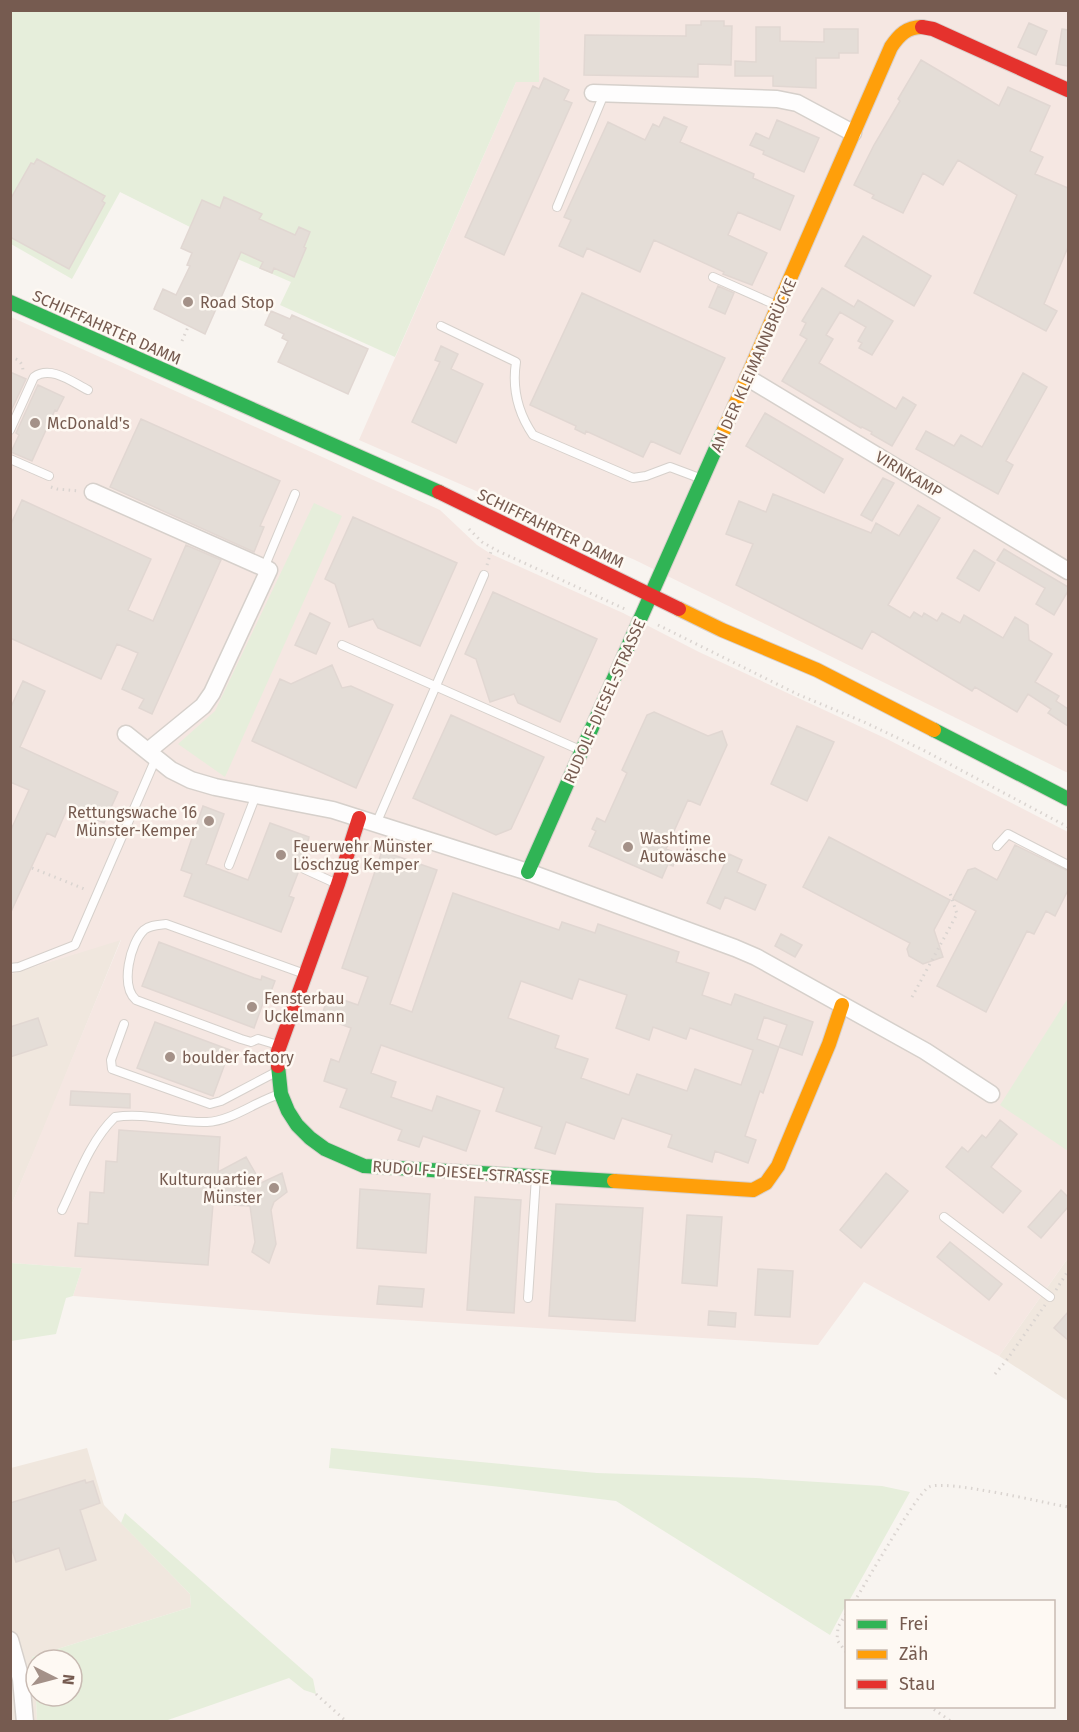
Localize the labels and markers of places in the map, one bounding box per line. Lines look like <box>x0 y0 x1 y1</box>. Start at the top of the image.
place label: Road Stop <box>200 293 274 312</box>
marker: Road Stop <box>181 295 195 309</box>
place label: McDonald's <box>47 414 130 433</box>
marker: McDonald's <box>28 416 42 430</box>
place label: Rettungswache 16 Münster-Kemper <box>68 803 198 840</box>
marker: Rettungswache 16 Münster-Kemper <box>202 814 216 828</box>
place label: Washtime Autowäsche <box>640 829 726 866</box>
place label: Feuerwehr Münster Löschzug Kemper <box>293 837 433 874</box>
marker: Washtime Autowäsche <box>621 840 635 854</box>
marker: Feuerwehr Münster Löschzug Kemper <box>274 848 288 862</box>
place label: Fensterbau Uckelmann <box>264 989 345 1026</box>
marker: Fensterbau Uckelmann <box>245 1000 259 1014</box>
place label: boulder factory <box>182 1048 294 1067</box>
marker: boulder factory <box>163 1050 177 1064</box>
place label: Kulturquartier Münster <box>159 1170 263 1207</box>
marker: Kulturquartier Münster <box>267 1181 281 1195</box>

